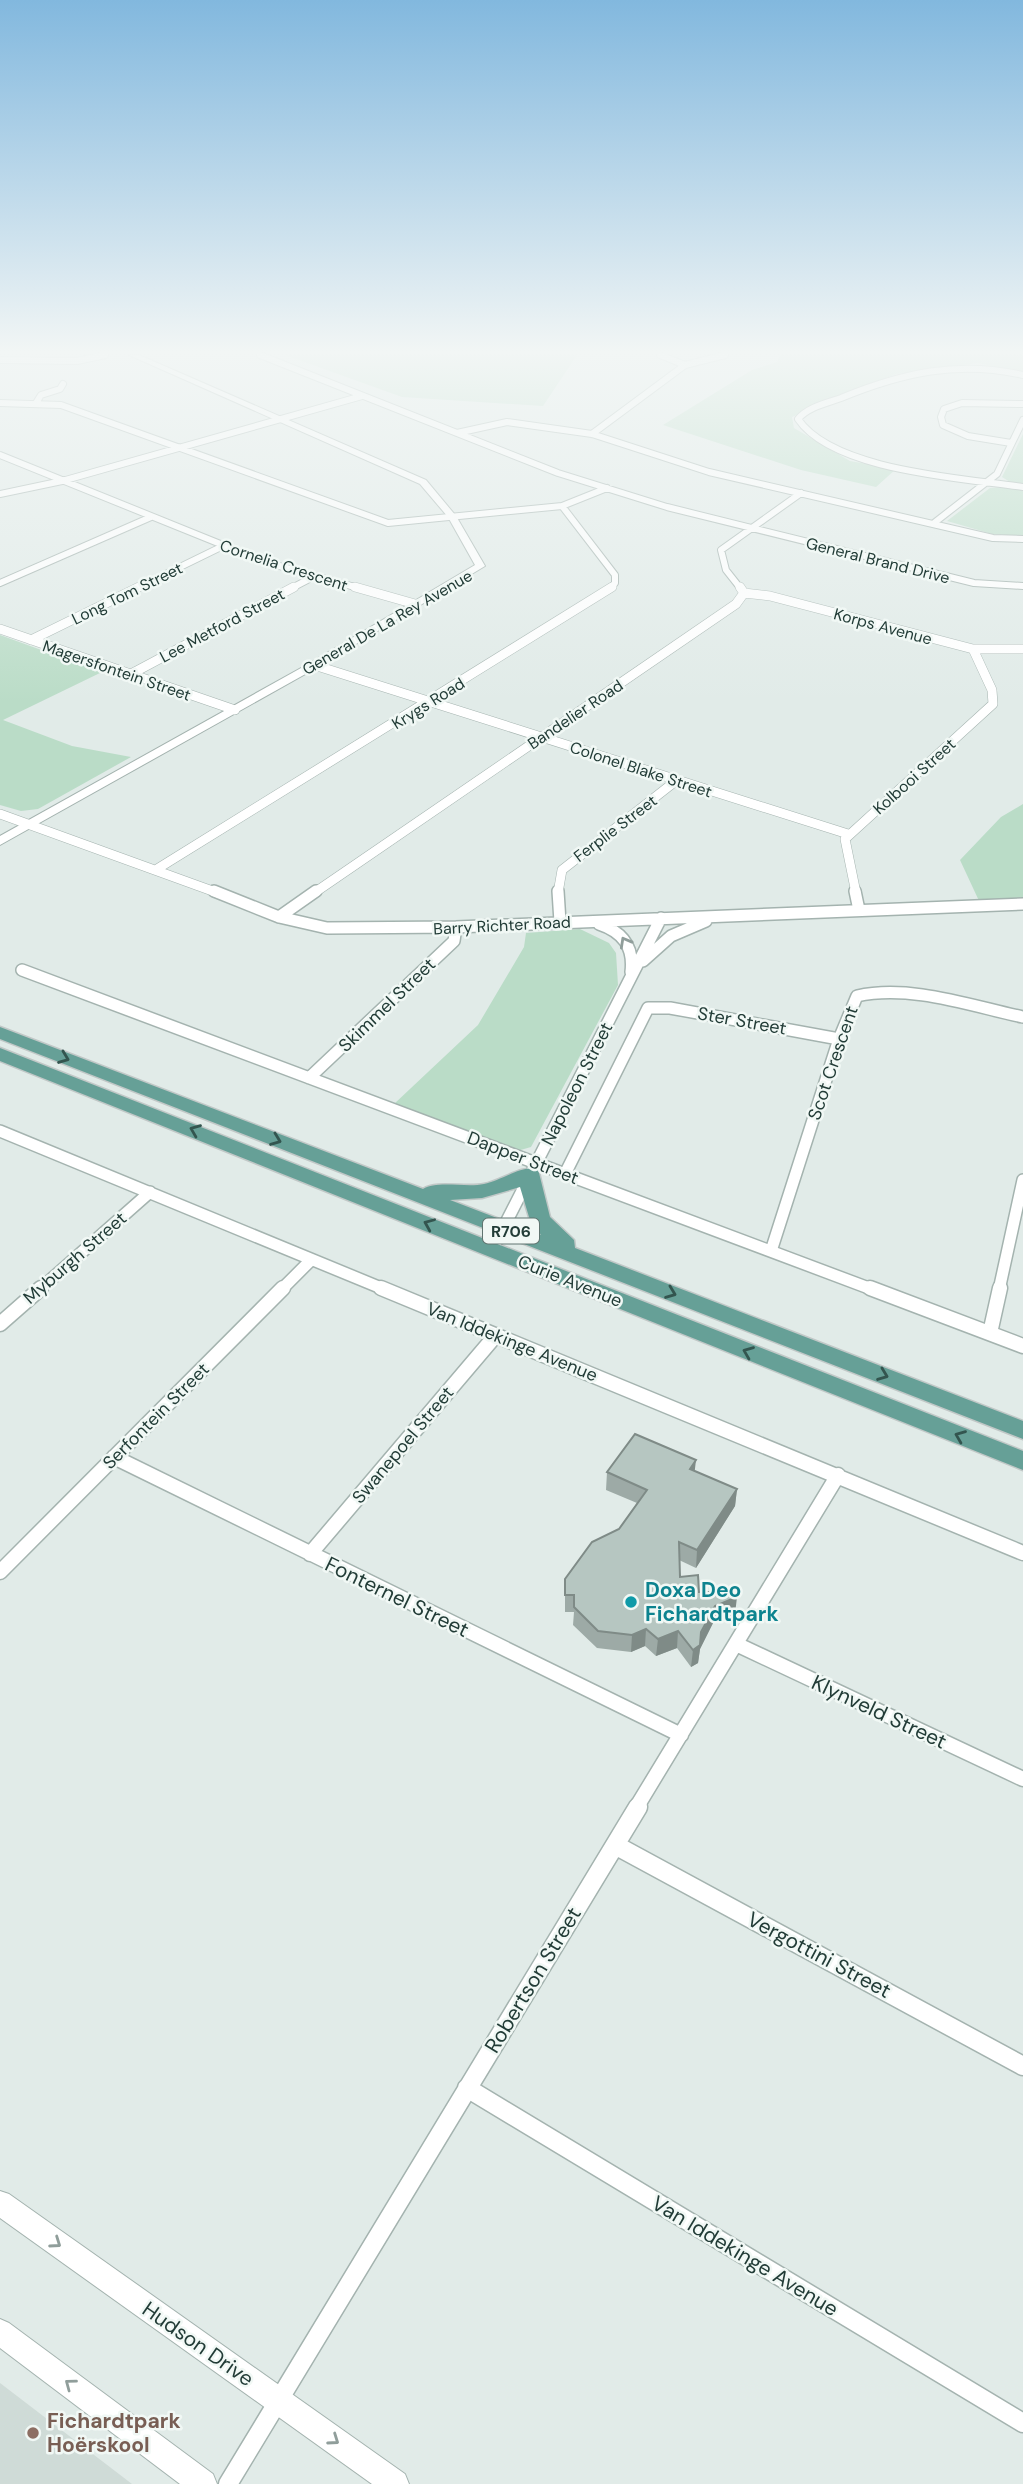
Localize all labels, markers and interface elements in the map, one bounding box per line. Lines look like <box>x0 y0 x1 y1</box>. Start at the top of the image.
street label: General Brand Drive <box>804 532 952 589</box>
street label: Cornelia Crescent <box>217 535 351 596</box>
street label: Long Tom Street <box>68 558 186 629</box>
street label: General De La Rey Avenue <box>298 565 476 680</box>
street label: Lee Metford Street <box>156 584 289 667</box>
street label: Korps Avenue <box>831 603 934 650</box>
street label: Magersfontein Street <box>40 635 194 706</box>
street label: Krygs Road <box>388 673 469 734</box>
street label: Bandelier Road <box>524 675 627 754</box>
street label: Kolbooi Street <box>869 734 960 819</box>
street label: Colonel Blake Street <box>567 737 715 802</box>
street label: Ferplie Street <box>569 790 661 867</box>
street label: Barry Richter Road <box>433 911 571 940</box>
one-way arrow <box>620 937 633 950</box>
street label: Skimmel Street <box>333 953 441 1057</box>
street label: Ster Street <box>696 1001 788 1041</box>
street label: Scot Crescent <box>802 1003 864 1123</box>
street label: Napoleon Street <box>536 1018 618 1150</box>
one-way arrow <box>57 1049 69 1063</box>
one-way arrow <box>190 1125 202 1139</box>
street label: Dapper Street <box>464 1126 582 1190</box>
one-way arrow <box>269 1131 281 1145</box>
street label: Myburgh Street <box>18 1207 132 1309</box>
one-way arrow <box>424 1218 436 1232</box>
road number: R706 <box>483 1218 539 1244</box>
street label: Curie Avenue <box>514 1249 626 1313</box>
one-way arrow <box>664 1285 676 1299</box>
street label: Van Iddekinge Avenue <box>423 1297 601 1387</box>
one-way arrow <box>743 1346 755 1360</box>
street label: Serfontein Street <box>97 1357 215 1475</box>
one-way arrow <box>876 1367 888 1381</box>
street label: Swanepoel Street <box>347 1381 459 1509</box>
one-way arrow <box>954 1430 966 1444</box>
street label: Fonternel Street <box>320 1550 474 1644</box>
place label: Doxa Deo Fichardtpark <box>645 1576 779 1628</box>
marker: Doxa Deo Fichardtpark <box>623 1594 639 1610</box>
street label: Klynveld Street <box>807 1668 951 1756</box>
street label: Robertson Street <box>478 1902 588 2058</box>
street label: Vergottini Street <box>742 1905 896 2005</box>
street label: Van Iddekinge Avenue <box>647 2189 844 2323</box>
one-way arrow <box>48 2234 61 2247</box>
street label: Hudson Drive <box>137 2295 259 2393</box>
one-way arrow <box>65 2380 78 2393</box>
place label: Fichardtpark Hoërskool <box>47 2407 181 2459</box>
marker: Fichardtpark Hoërskool <box>25 2425 41 2441</box>
one-way arrow <box>326 2432 339 2445</box>

